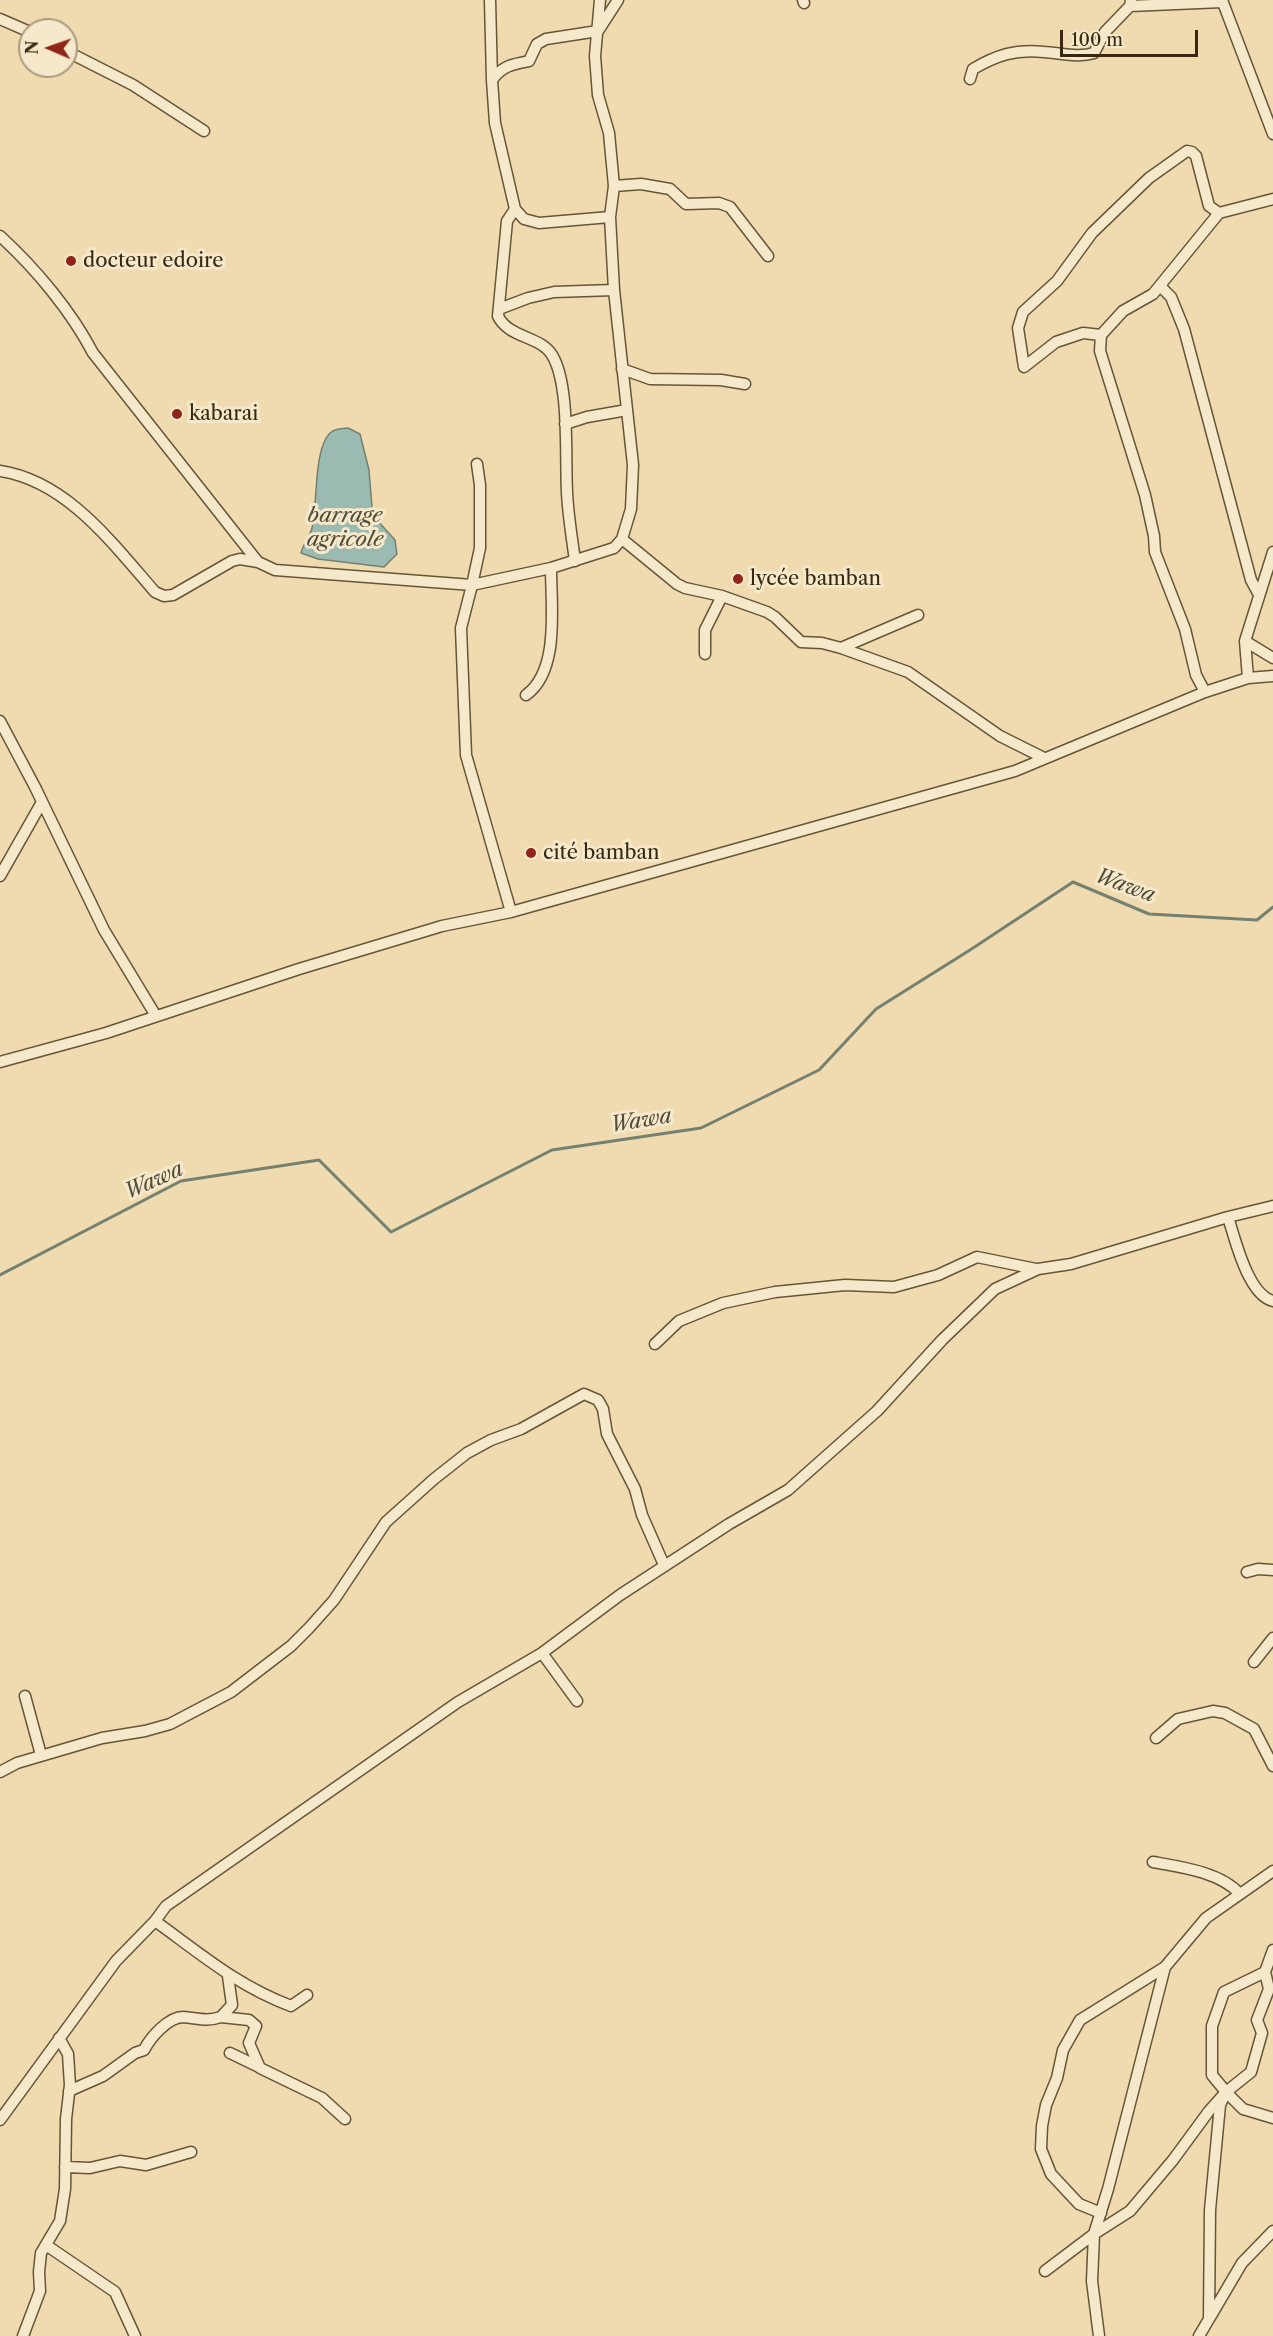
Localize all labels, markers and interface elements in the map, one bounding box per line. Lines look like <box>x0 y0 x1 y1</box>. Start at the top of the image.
north arrow <box>18 18 78 78</box>
scale bar <box>1063 18 1201 56</box>
text: 100 m <box>1071 29 1123 51</box>
text: N <box>22 40 42 55</box>
place label: docteur edoire <box>83 249 223 273</box>
marker: docteur edoire <box>64 254 78 268</box>
place label: kabarai <box>189 402 258 426</box>
marker: kabarai <box>170 407 184 421</box>
water label: barrage agricole <box>307 503 383 553</box>
place label: lycée bamban <box>750 567 881 591</box>
marker: lycée bamban <box>731 572 745 586</box>
place label: cité bamban <box>543 841 660 865</box>
marker: cité bamban <box>524 846 538 860</box>
water label: Wawa <box>1092 864 1158 908</box>
water label: Wawa <box>608 1104 674 1138</box>
water label: Wawa <box>121 1157 187 1205</box>

